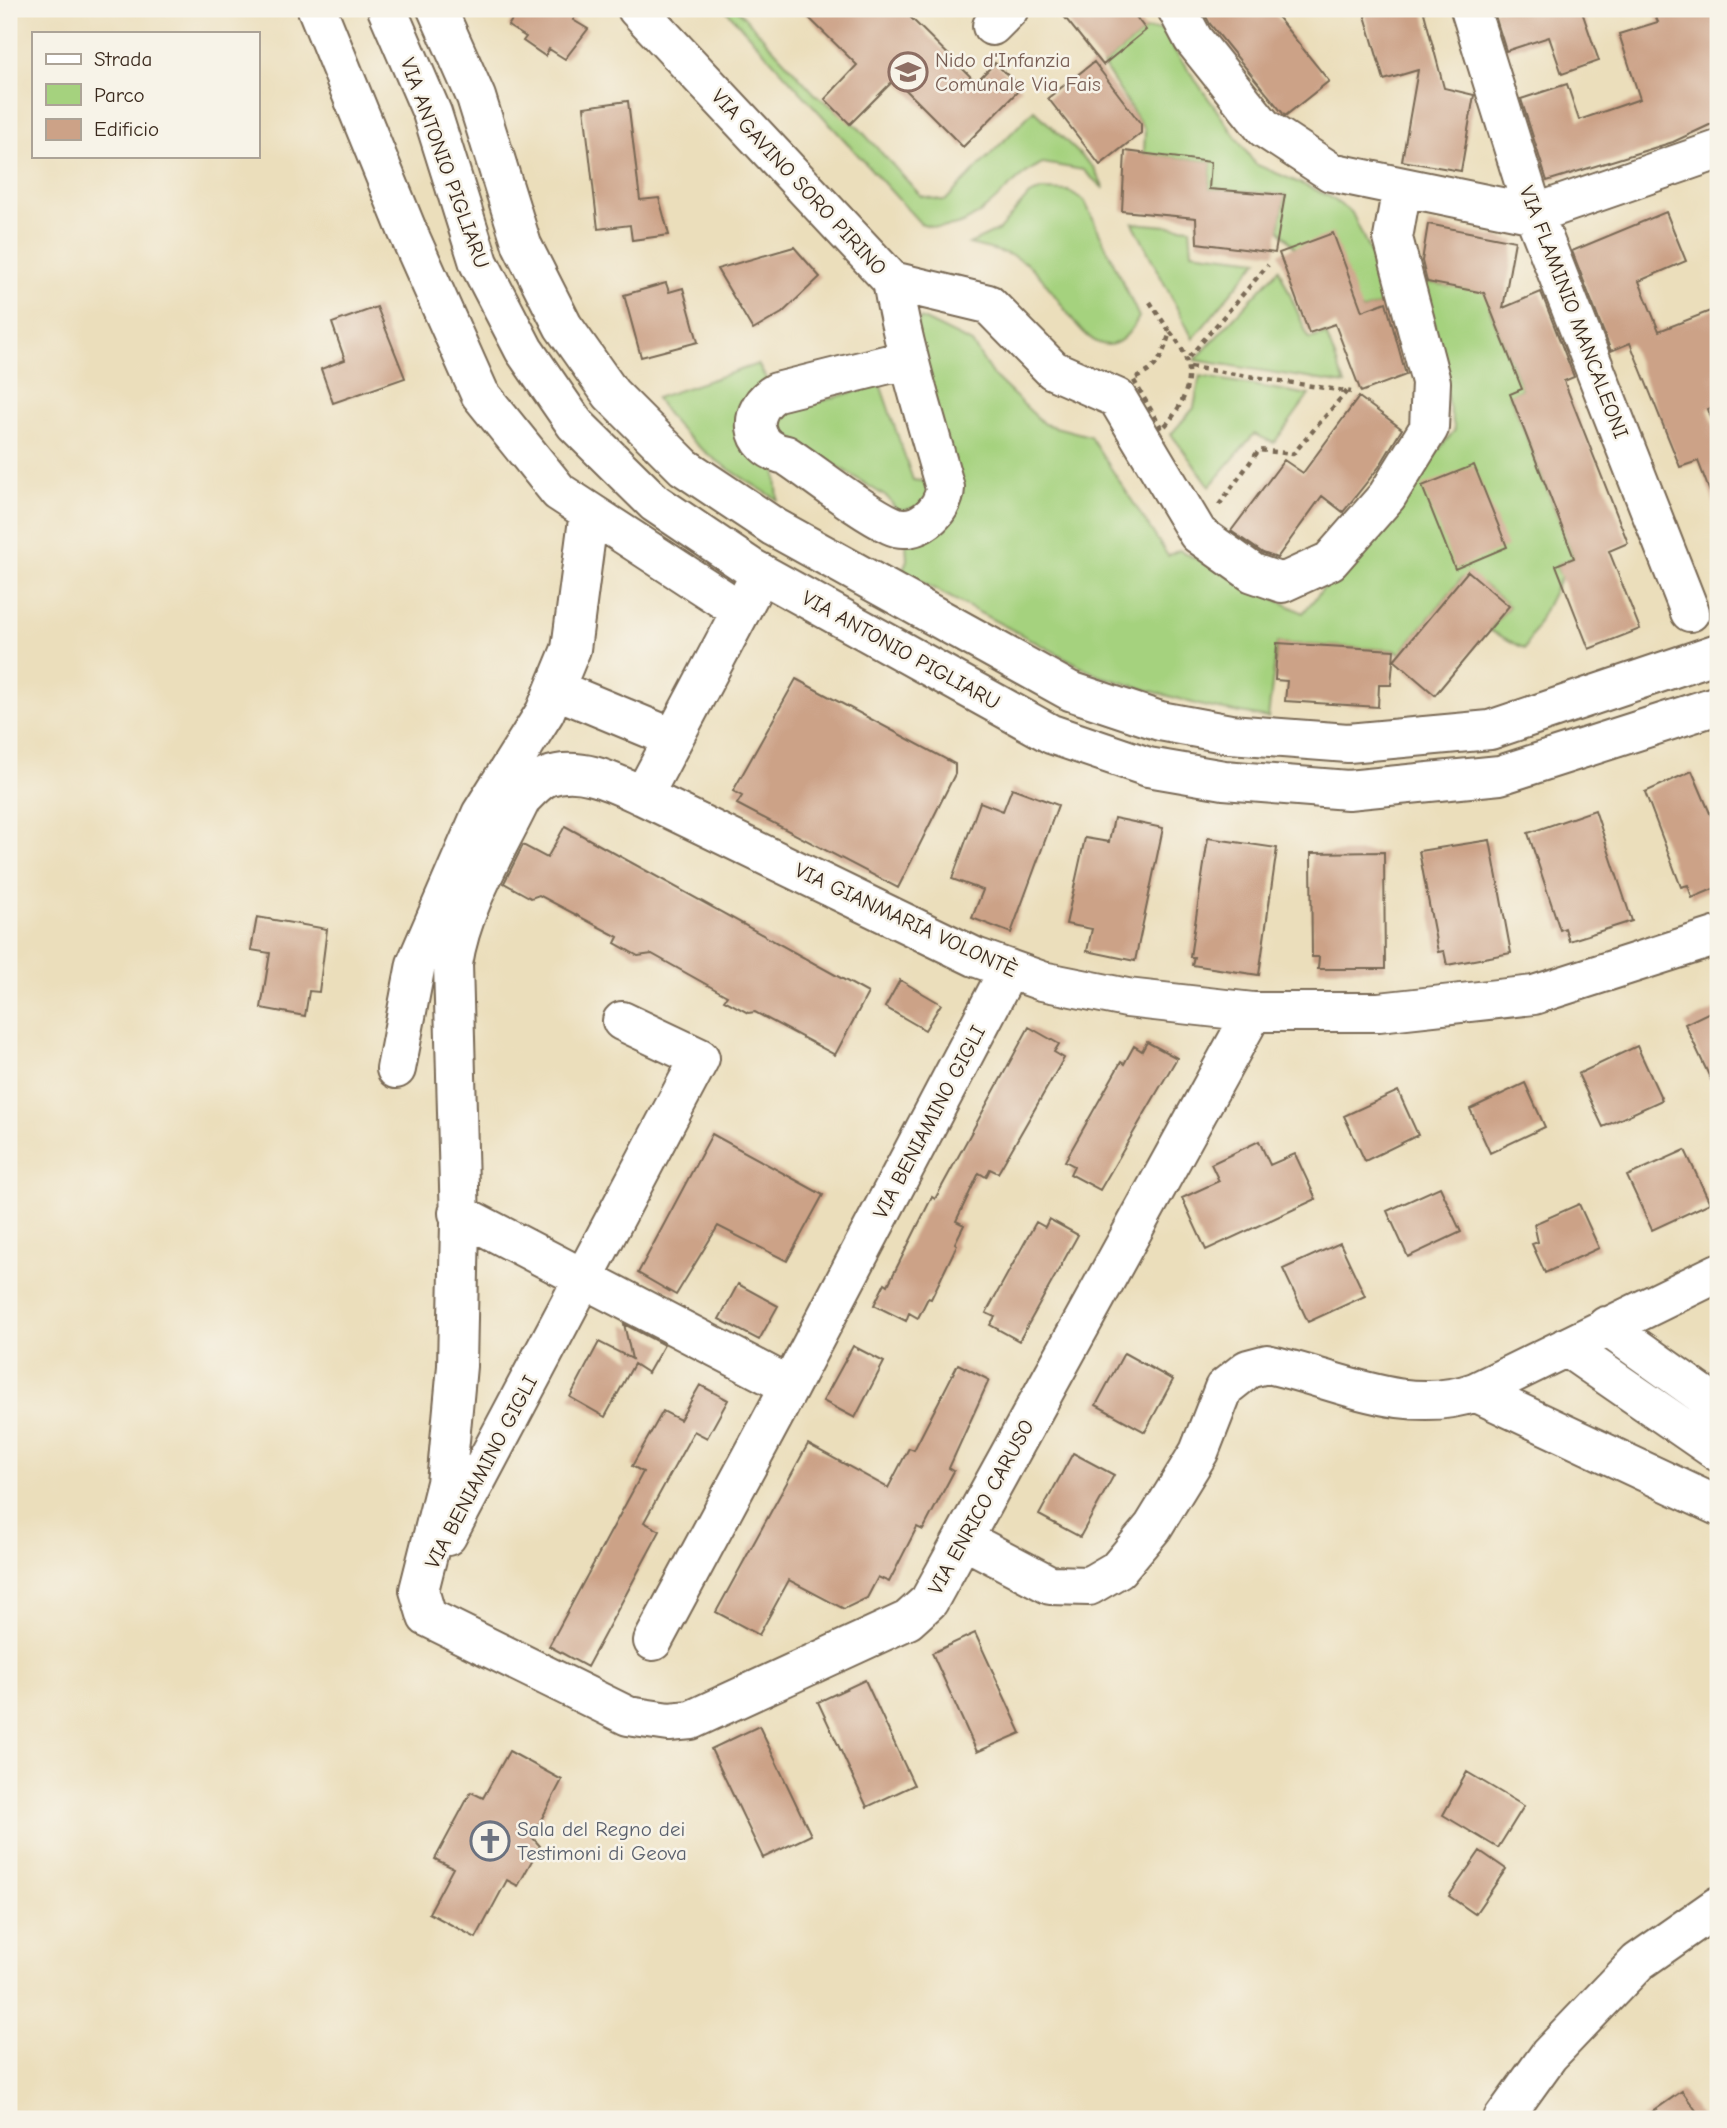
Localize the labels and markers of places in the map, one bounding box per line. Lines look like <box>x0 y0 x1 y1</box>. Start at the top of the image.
place label: Nido d'Infanzia Comunale Via Fais <box>935 48 1101 96</box>
school or university icon: Nido d'Infanzia Comunale Via Fais <box>887 51 929 93</box>
place label: Sala del Regno dei Testimoni di Geova <box>517 1817 687 1865</box>
church icon: Sala del Regno dei Testimoni di Geova <box>469 1820 511 1862</box>

